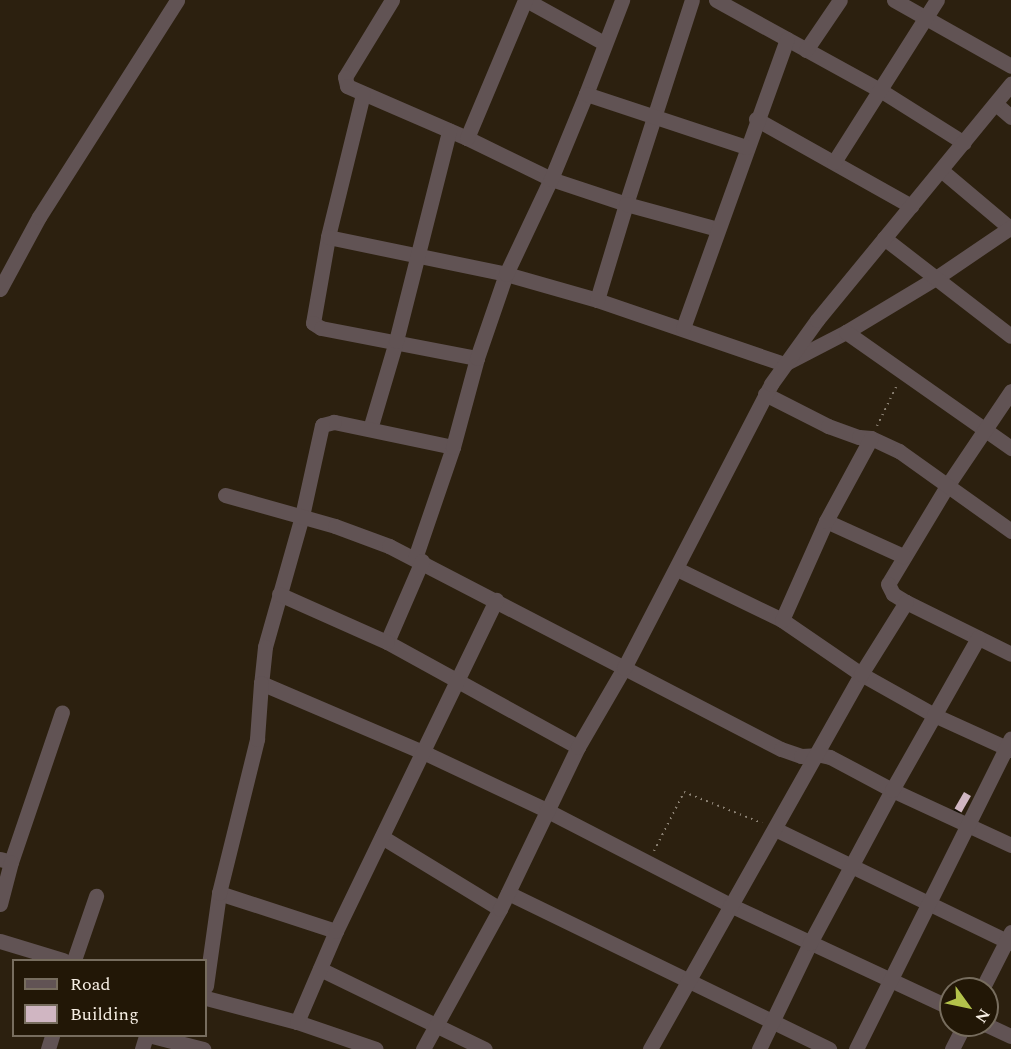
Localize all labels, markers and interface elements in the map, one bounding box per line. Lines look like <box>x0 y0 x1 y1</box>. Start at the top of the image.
legend <box>12 959 207 1037</box>
text: Road <box>70 971 111 998</box>
north arrow <box>939 977 999 1037</box>
text: Building <box>70 1001 139 1028</box>
text: N <box>969 1004 996 1028</box>

